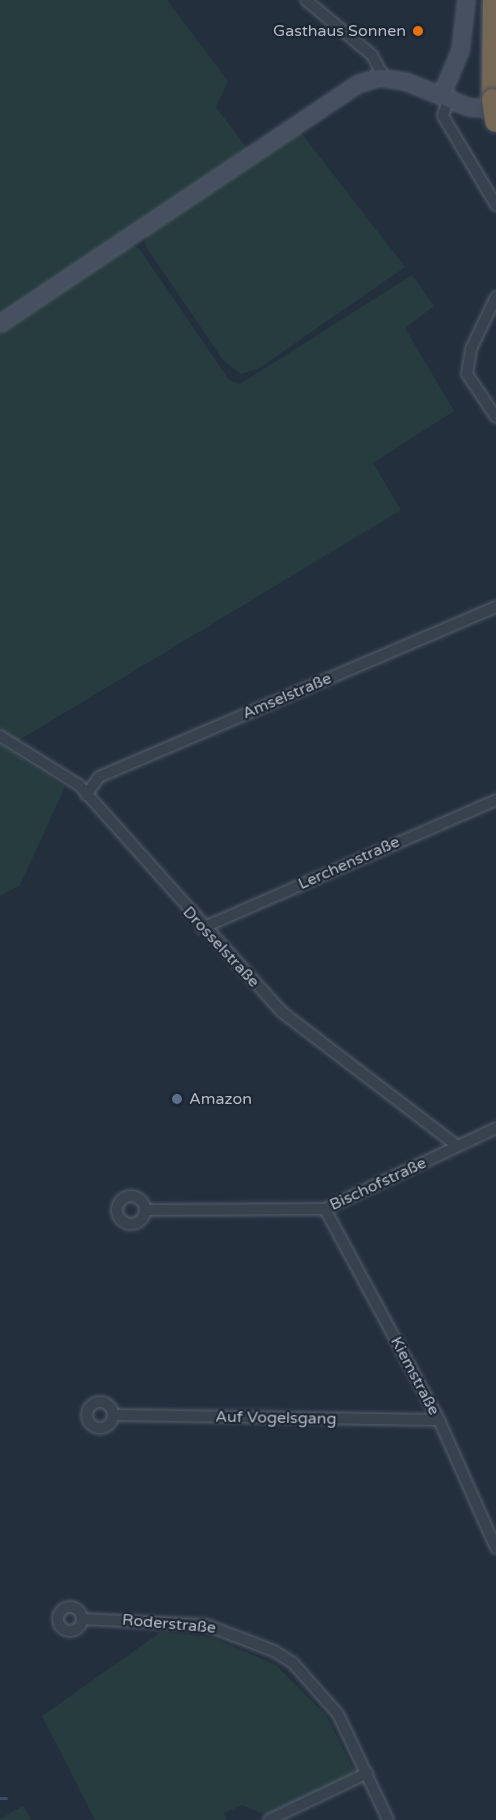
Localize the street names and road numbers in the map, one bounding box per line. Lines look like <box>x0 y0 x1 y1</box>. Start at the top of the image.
street label: Amselstraße <box>240 669 334 723</box>
street label: Lerchenstraße <box>295 832 403 894</box>
street label: Drosselstraße <box>179 903 263 991</box>
street label: Bischofstraße <box>327 1153 429 1215</box>
street label: Kiemstraße <box>386 1333 444 1419</box>
street label: Auf Vogelsgang <box>215 1407 337 1429</box>
street label: Roderstraße <box>121 1610 217 1638</box>

